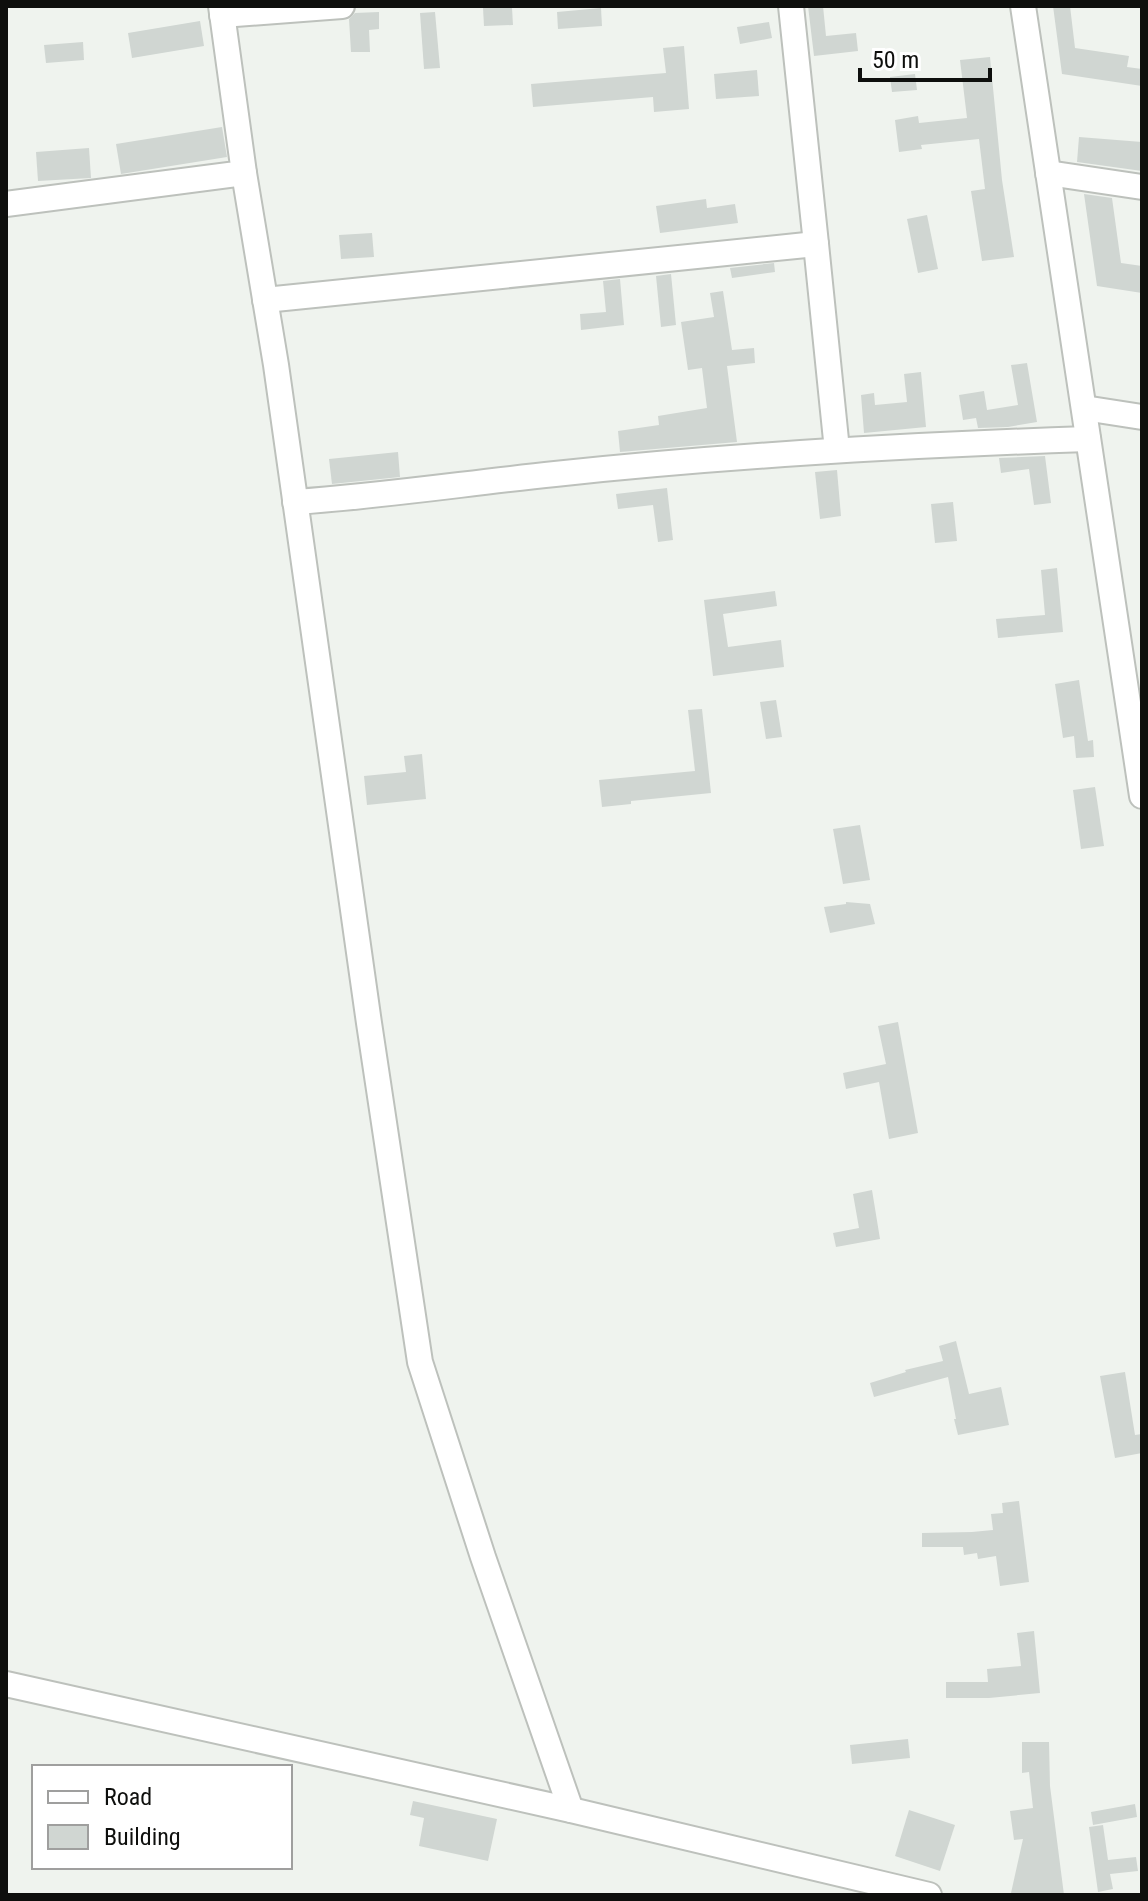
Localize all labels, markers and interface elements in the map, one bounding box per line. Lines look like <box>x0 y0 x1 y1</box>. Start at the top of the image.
scale bar <box>860 32 990 82</box>
text: 50 m <box>872 46 919 74</box>
legend <box>32 1765 292 1869</box>
text: Road <box>104 1783 152 1811</box>
text: Building <box>104 1823 181 1851</box>

